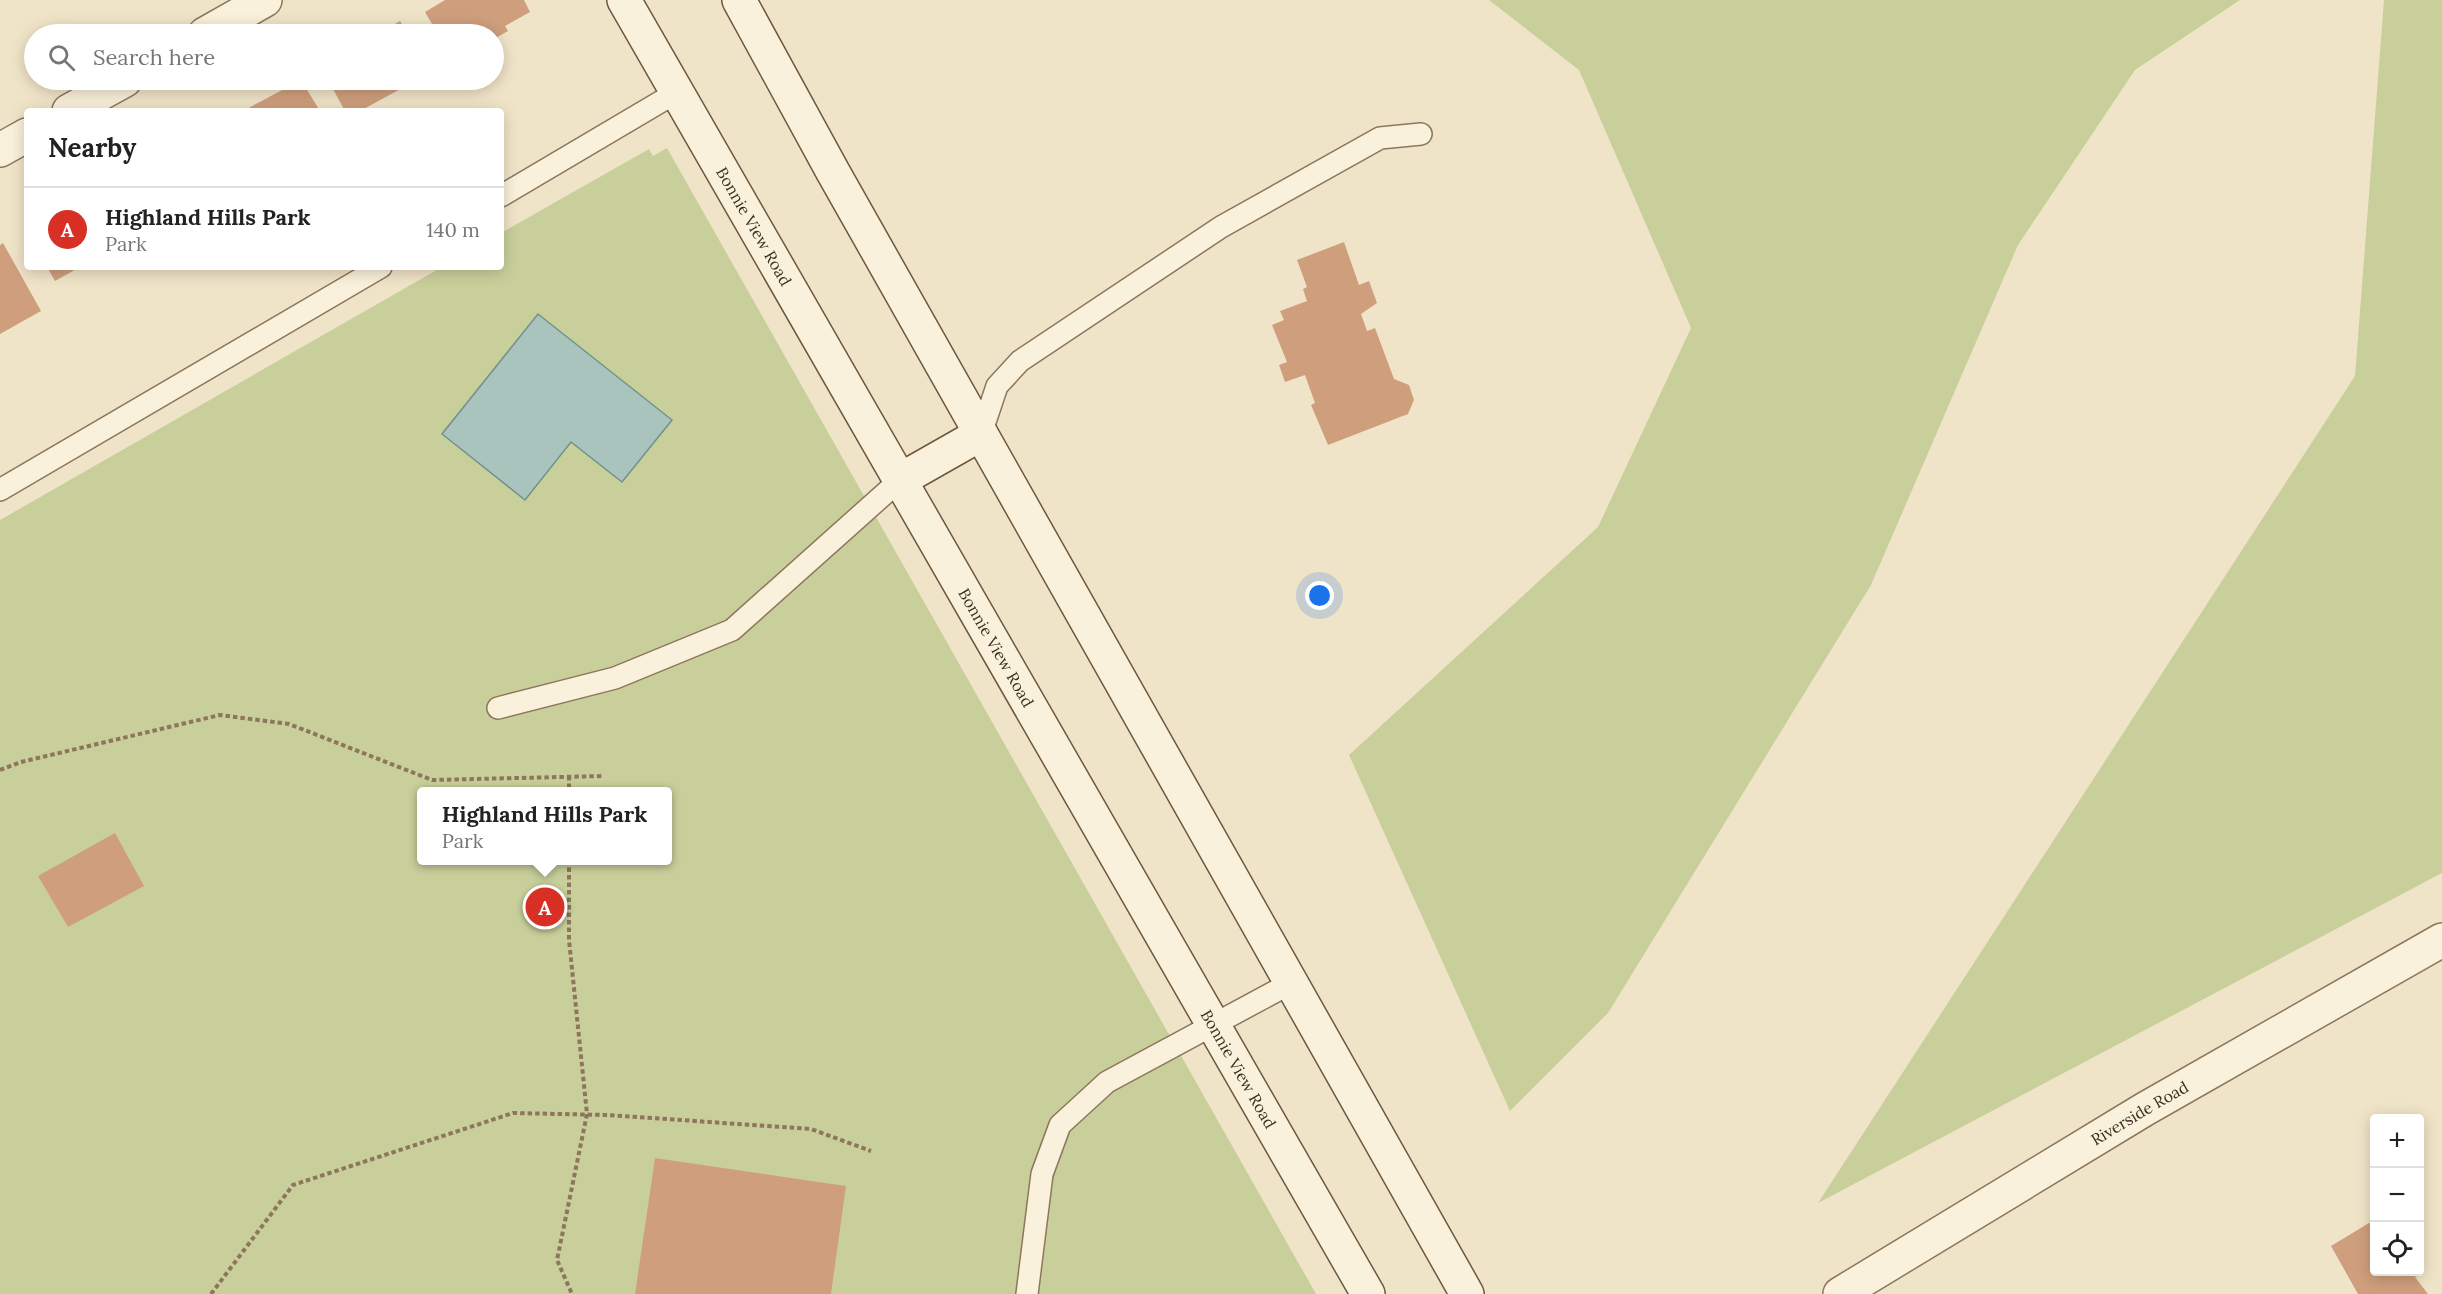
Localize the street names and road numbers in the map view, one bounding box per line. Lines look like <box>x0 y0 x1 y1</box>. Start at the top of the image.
street label: Bonnie View Road <box>712 163 796 290</box>
street label: Bonnie View Road <box>954 585 1039 711</box>
street label: Bonnie View Road <box>1197 1006 1281 1132</box>
street label: Riverside Road <box>2087 1076 2192 1149</box>

